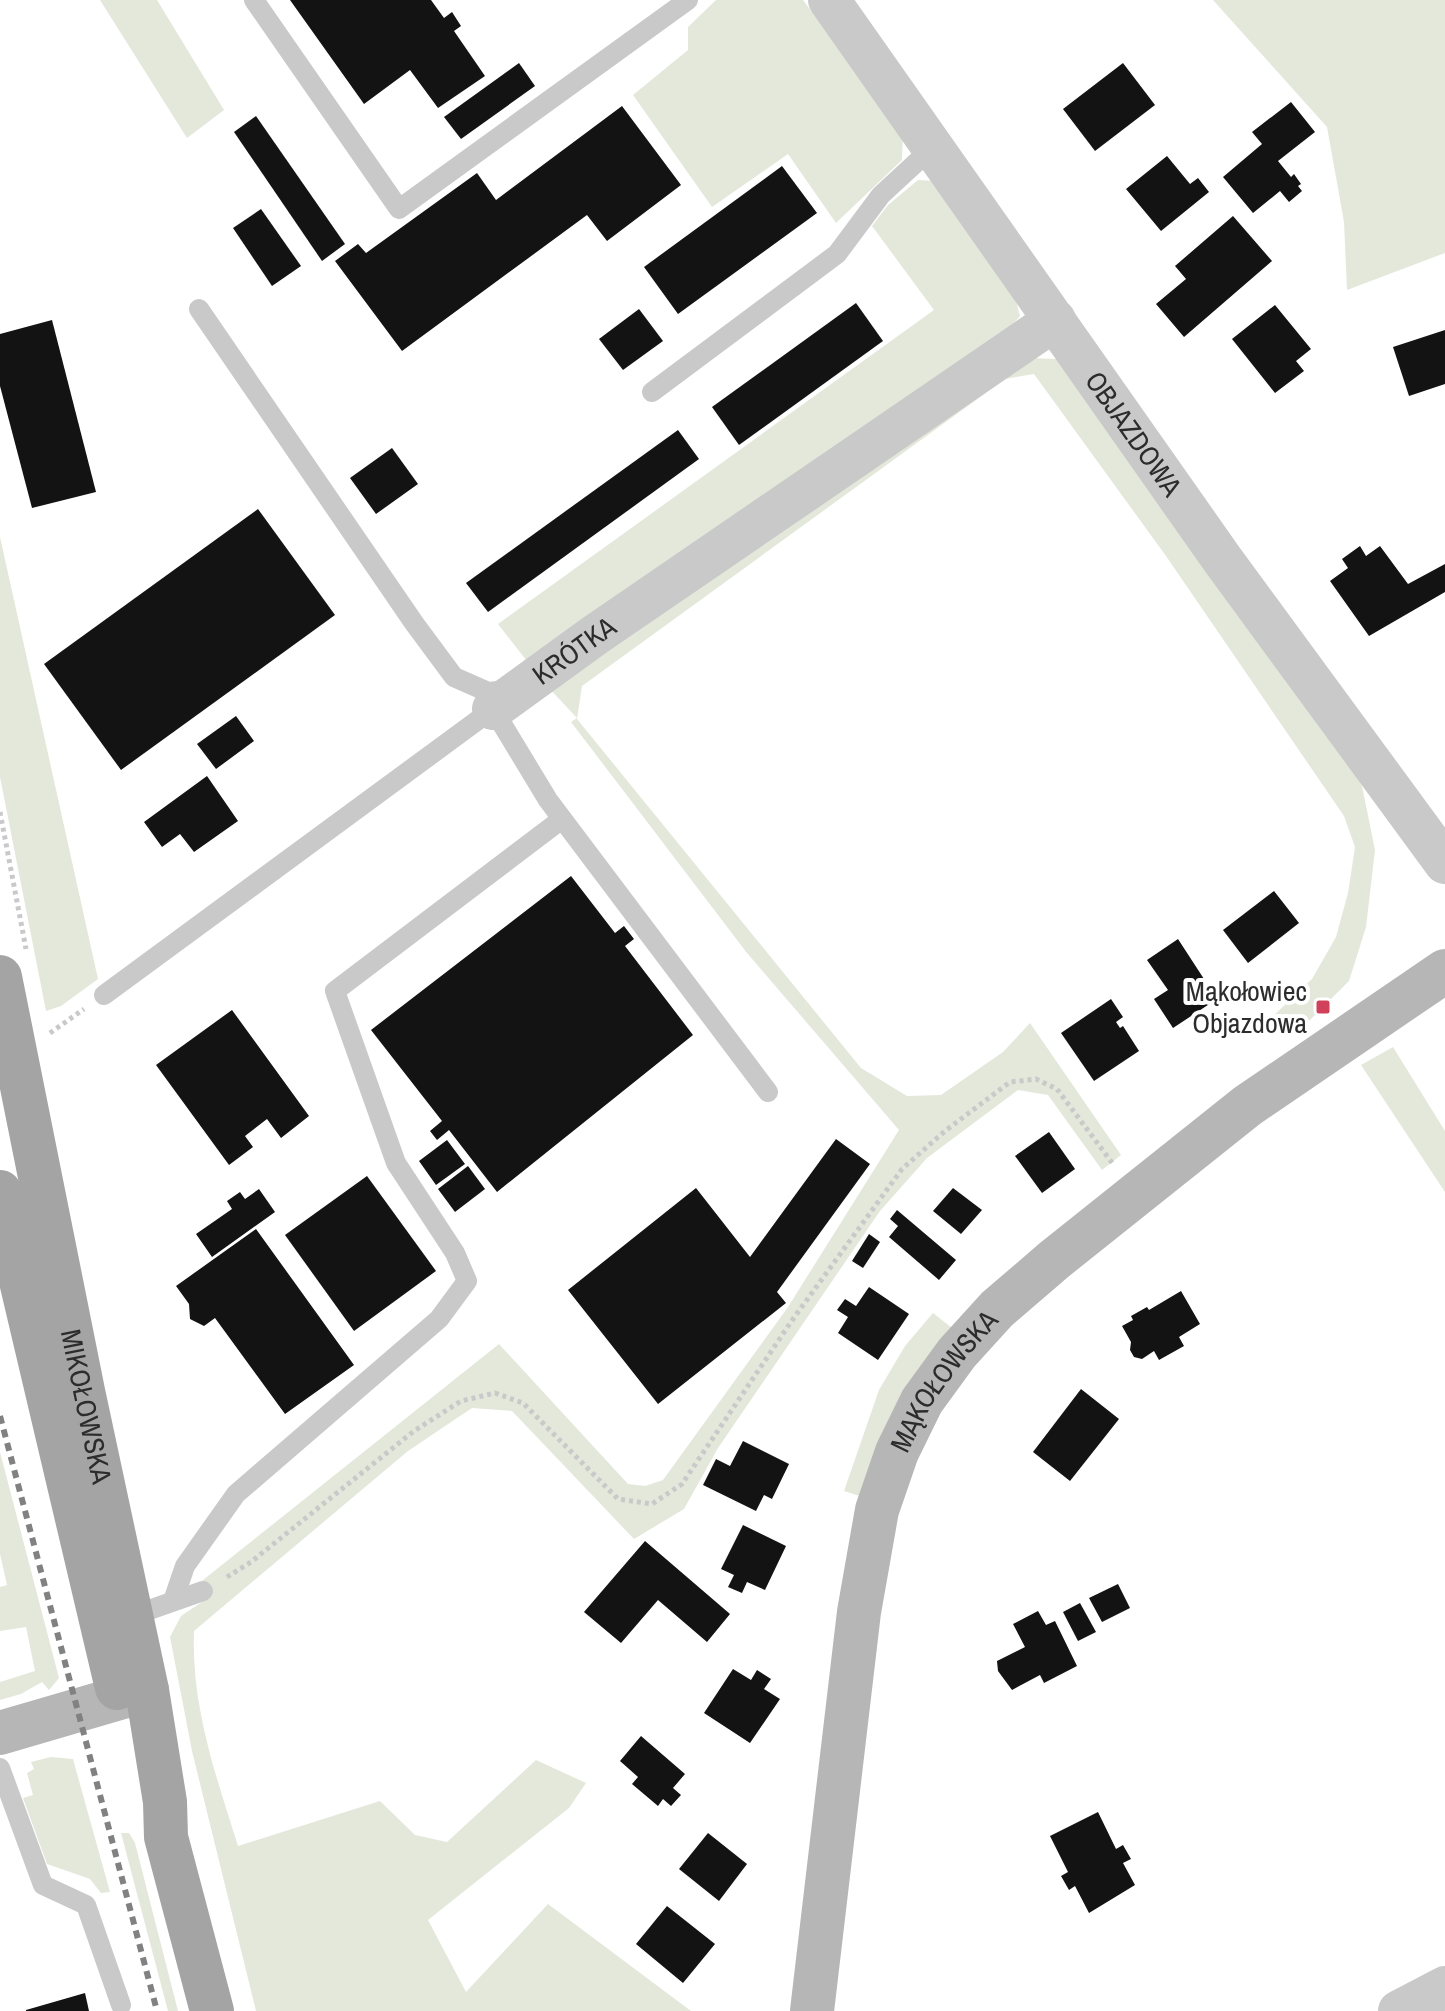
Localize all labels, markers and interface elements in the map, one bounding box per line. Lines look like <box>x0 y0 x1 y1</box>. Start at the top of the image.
street label: OBJAZDOWA <box>1077 363 1191 504</box>
street label: KRÓTKA <box>525 607 624 693</box>
place label: Mąkołowiec Objazdowa <box>1186 972 1307 1042</box>
marker: Mąkołowiec Objazdowa <box>1314 998 1332 1016</box>
street label: MĄKOŁOWSKA <box>881 1301 1007 1458</box>
street label: MIKOŁOWSKA <box>52 1326 121 1488</box>

